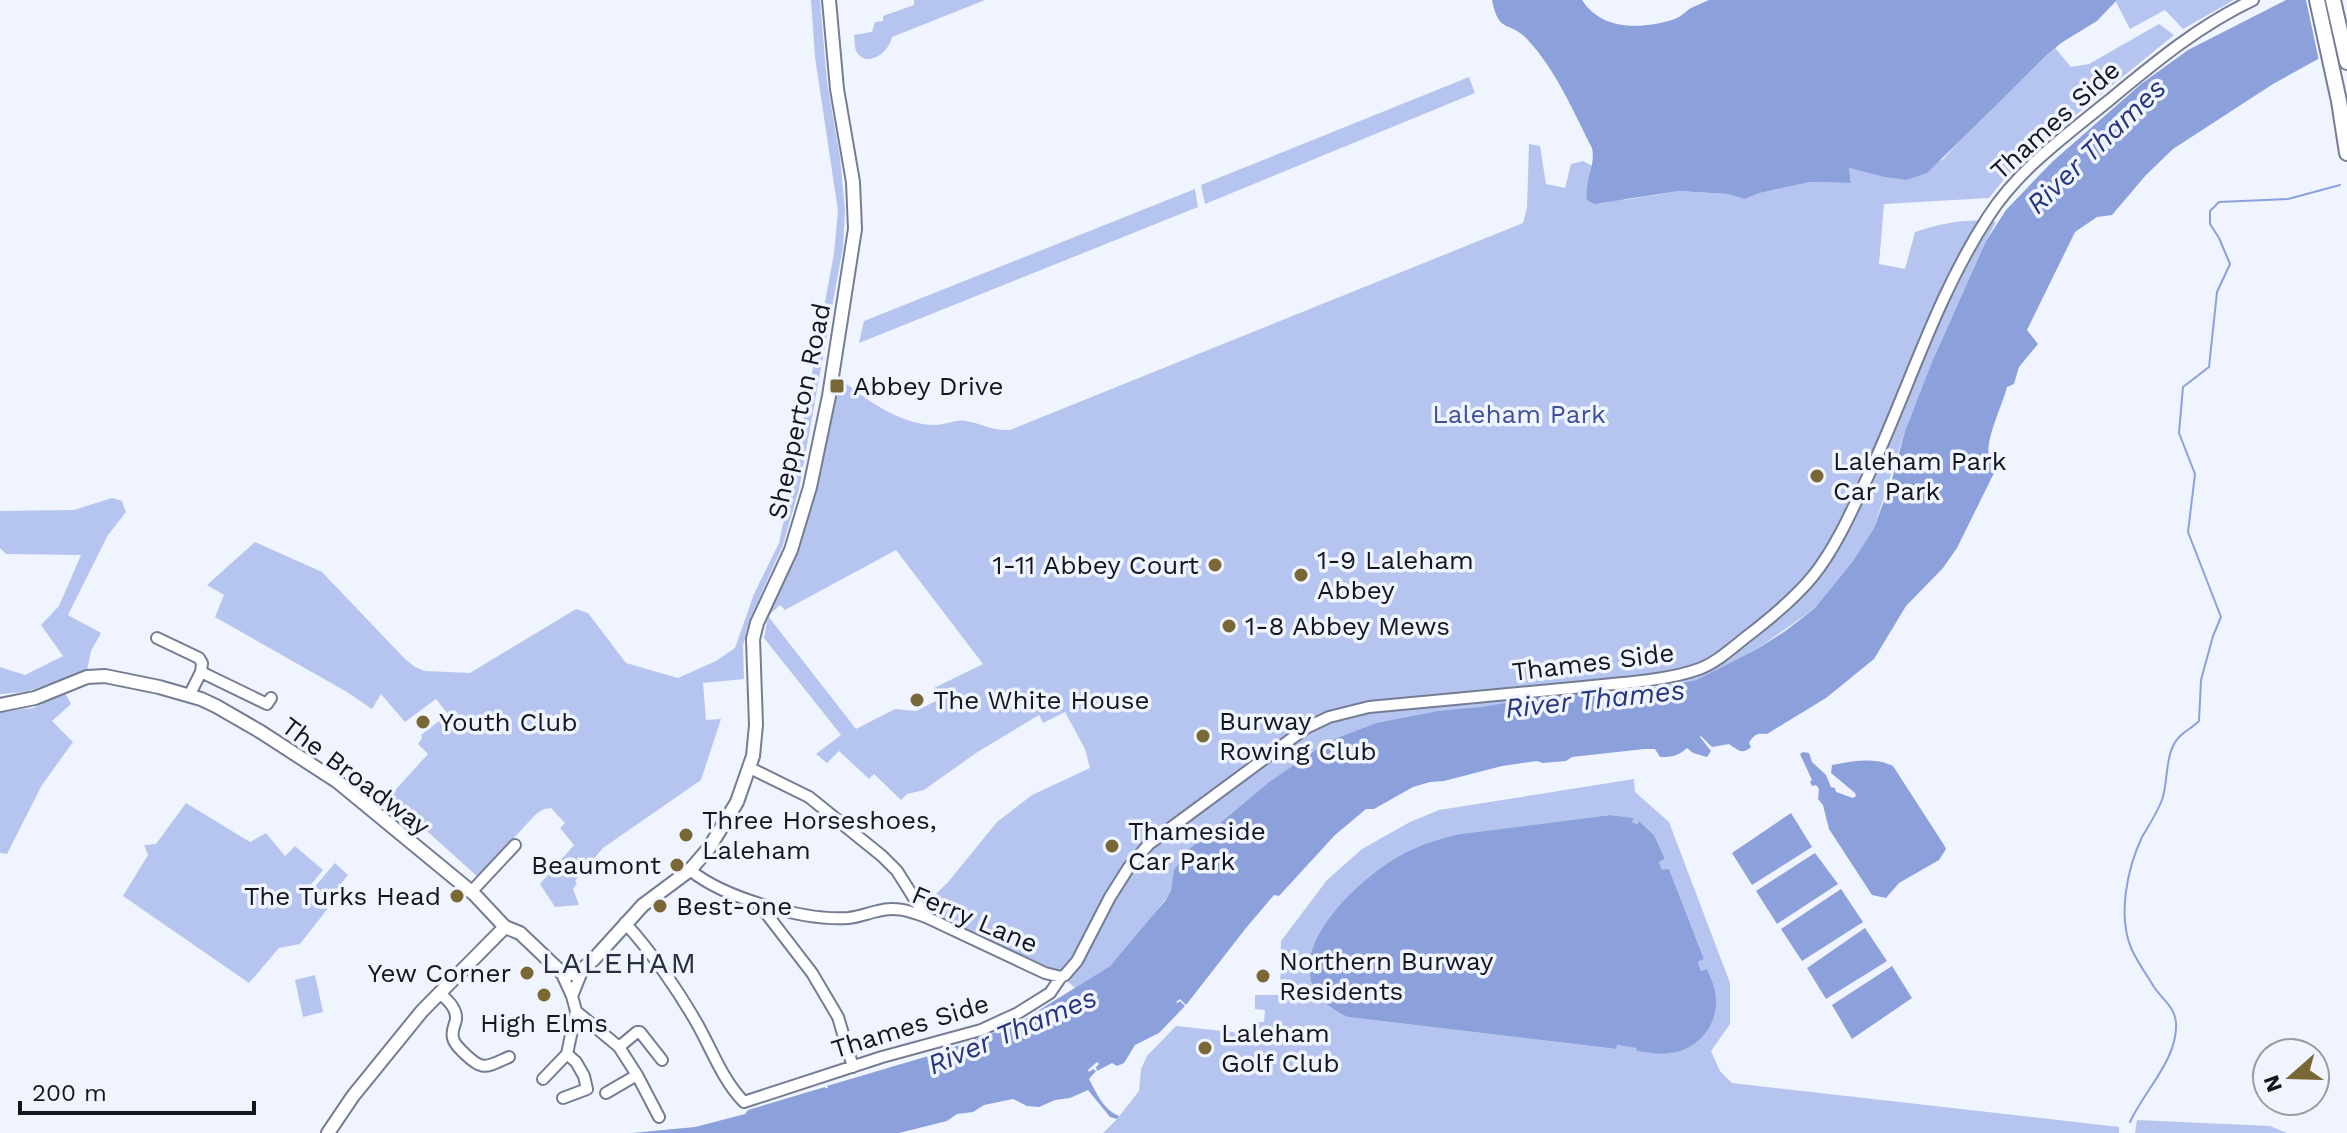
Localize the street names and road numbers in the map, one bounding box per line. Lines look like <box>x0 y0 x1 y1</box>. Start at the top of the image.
street label: Thames Side <box>1984 54 2126 186</box>
street label: Shepperton Road <box>761 300 837 522</box>
street label: Thames Side <box>1510 637 1676 687</box>
street label: The Broadway <box>276 711 436 842</box>
street label: Ferry Lane <box>908 879 1042 959</box>
street label: Thames Side <box>828 988 992 1064</box>

